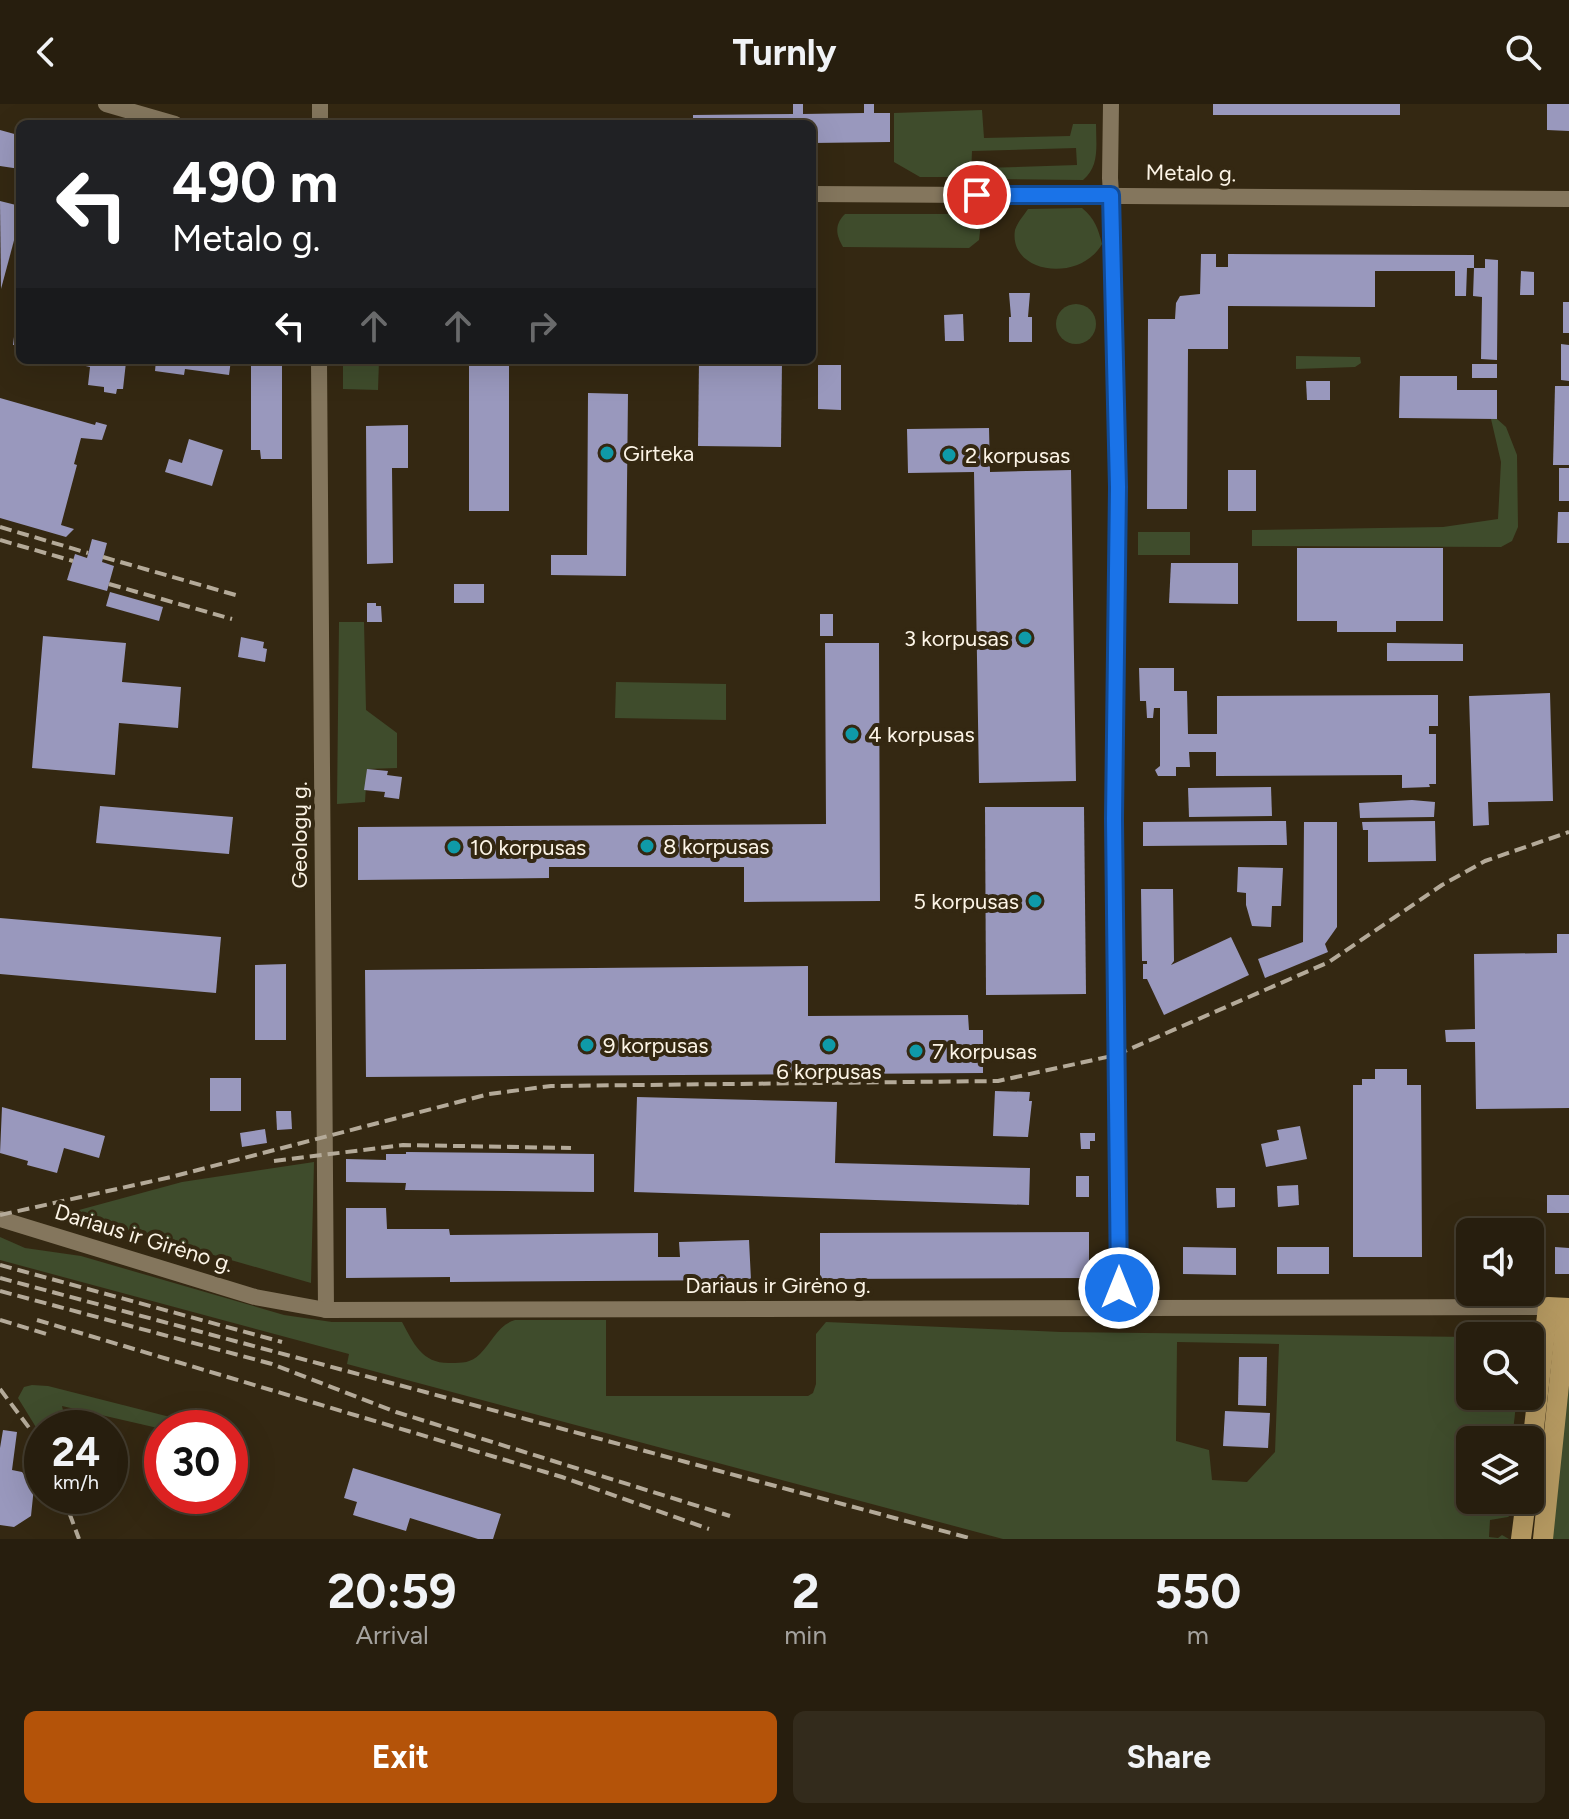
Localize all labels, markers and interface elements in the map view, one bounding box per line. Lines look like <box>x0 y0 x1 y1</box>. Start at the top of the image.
icon: back <box>24 30 68 74</box>
icon: search <box>1501 30 1545 74</box>
text: Turnly <box>733 31 836 74</box>
text: 490 m <box>172 149 338 216</box>
icon: left <box>40 152 144 256</box>
street label: Metalo g. <box>1145 159 1237 187</box>
pin <box>943 161 1011 229</box>
icon: arrive <box>955 173 999 217</box>
text: Metalo g. <box>172 217 320 260</box>
icon: left <box>268 304 312 348</box>
icon: ahead <box>352 304 396 348</box>
icon: ahead <box>436 304 480 348</box>
icon: right <box>520 304 564 348</box>
place label: Girteka <box>623 440 694 467</box>
place label: 2 korpusas <box>965 442 1070 469</box>
marker: Girteka <box>598 444 616 462</box>
marker: 2 korpusas <box>940 446 958 464</box>
place label: 3 korpusas <box>904 625 1009 652</box>
marker: 3 korpusas <box>1016 629 1034 647</box>
place label: 4 korpusas <box>868 721 975 748</box>
marker: 4 korpusas <box>843 725 861 743</box>
street label: Geologų g. <box>286 781 313 889</box>
place label: 8 korpusas <box>663 833 770 860</box>
place label: 10 korpusas <box>470 834 586 861</box>
marker: 8 korpusas <box>638 837 656 855</box>
marker: 10 korpusas <box>445 838 463 856</box>
place label: 5 korpusas <box>913 888 1019 915</box>
marker: 5 korpusas <box>1026 892 1044 910</box>
place label: 9 korpusas <box>603 1032 709 1059</box>
marker: 9 korpusas <box>578 1036 596 1054</box>
marker: 6 korpusas <box>820 1036 838 1054</box>
place label: 7 korpusas <box>932 1038 1037 1065</box>
marker: 7 korpusas <box>907 1042 925 1060</box>
place label: 6 korpusas <box>776 1058 882 1085</box>
street label: Dariaus ir Girėno g. <box>51 1198 237 1278</box>
map controls <box>1456 1218 1544 1514</box>
button: sound <box>1456 1218 1544 1306</box>
position arrow <box>1077 1246 1161 1330</box>
street label: Dariaus ir Girėno g. <box>685 1272 871 1299</box>
button: search <box>1456 1322 1544 1410</box>
speed limit sign: 30 <box>144 1410 248 1514</box>
button: layers <box>1456 1426 1544 1514</box>
text: 24 <box>52 1428 100 1476</box>
text: km/h <box>53 1470 99 1494</box>
text: 20:59 <box>328 1562 457 1620</box>
text: 2 <box>792 1562 819 1620</box>
text: 550 <box>1154 1562 1241 1620</box>
text: Arrival <box>355 1619 429 1651</box>
text: min <box>784 1619 827 1651</box>
text: m <box>1187 1619 1209 1651</box>
button: Exit <box>24 1711 777 1803</box>
button: Share <box>793 1711 1545 1803</box>

